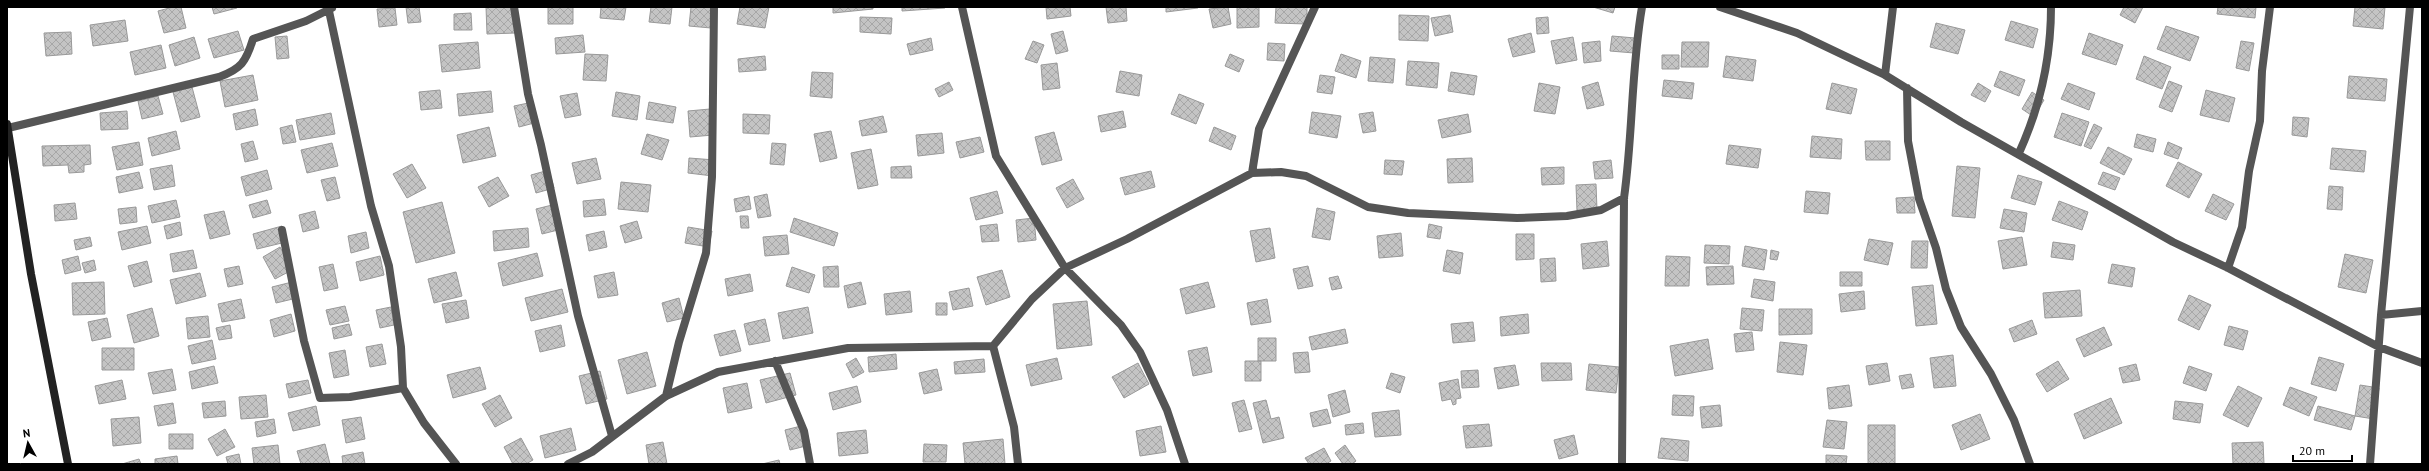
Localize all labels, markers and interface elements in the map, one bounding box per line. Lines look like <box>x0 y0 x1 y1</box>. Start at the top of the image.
north arrow <box>8 423 48 463</box>
text: N <box>22 426 31 441</box>
scale bar <box>2293 437 2352 463</box>
text: 20 m <box>2299 443 2325 458</box>

